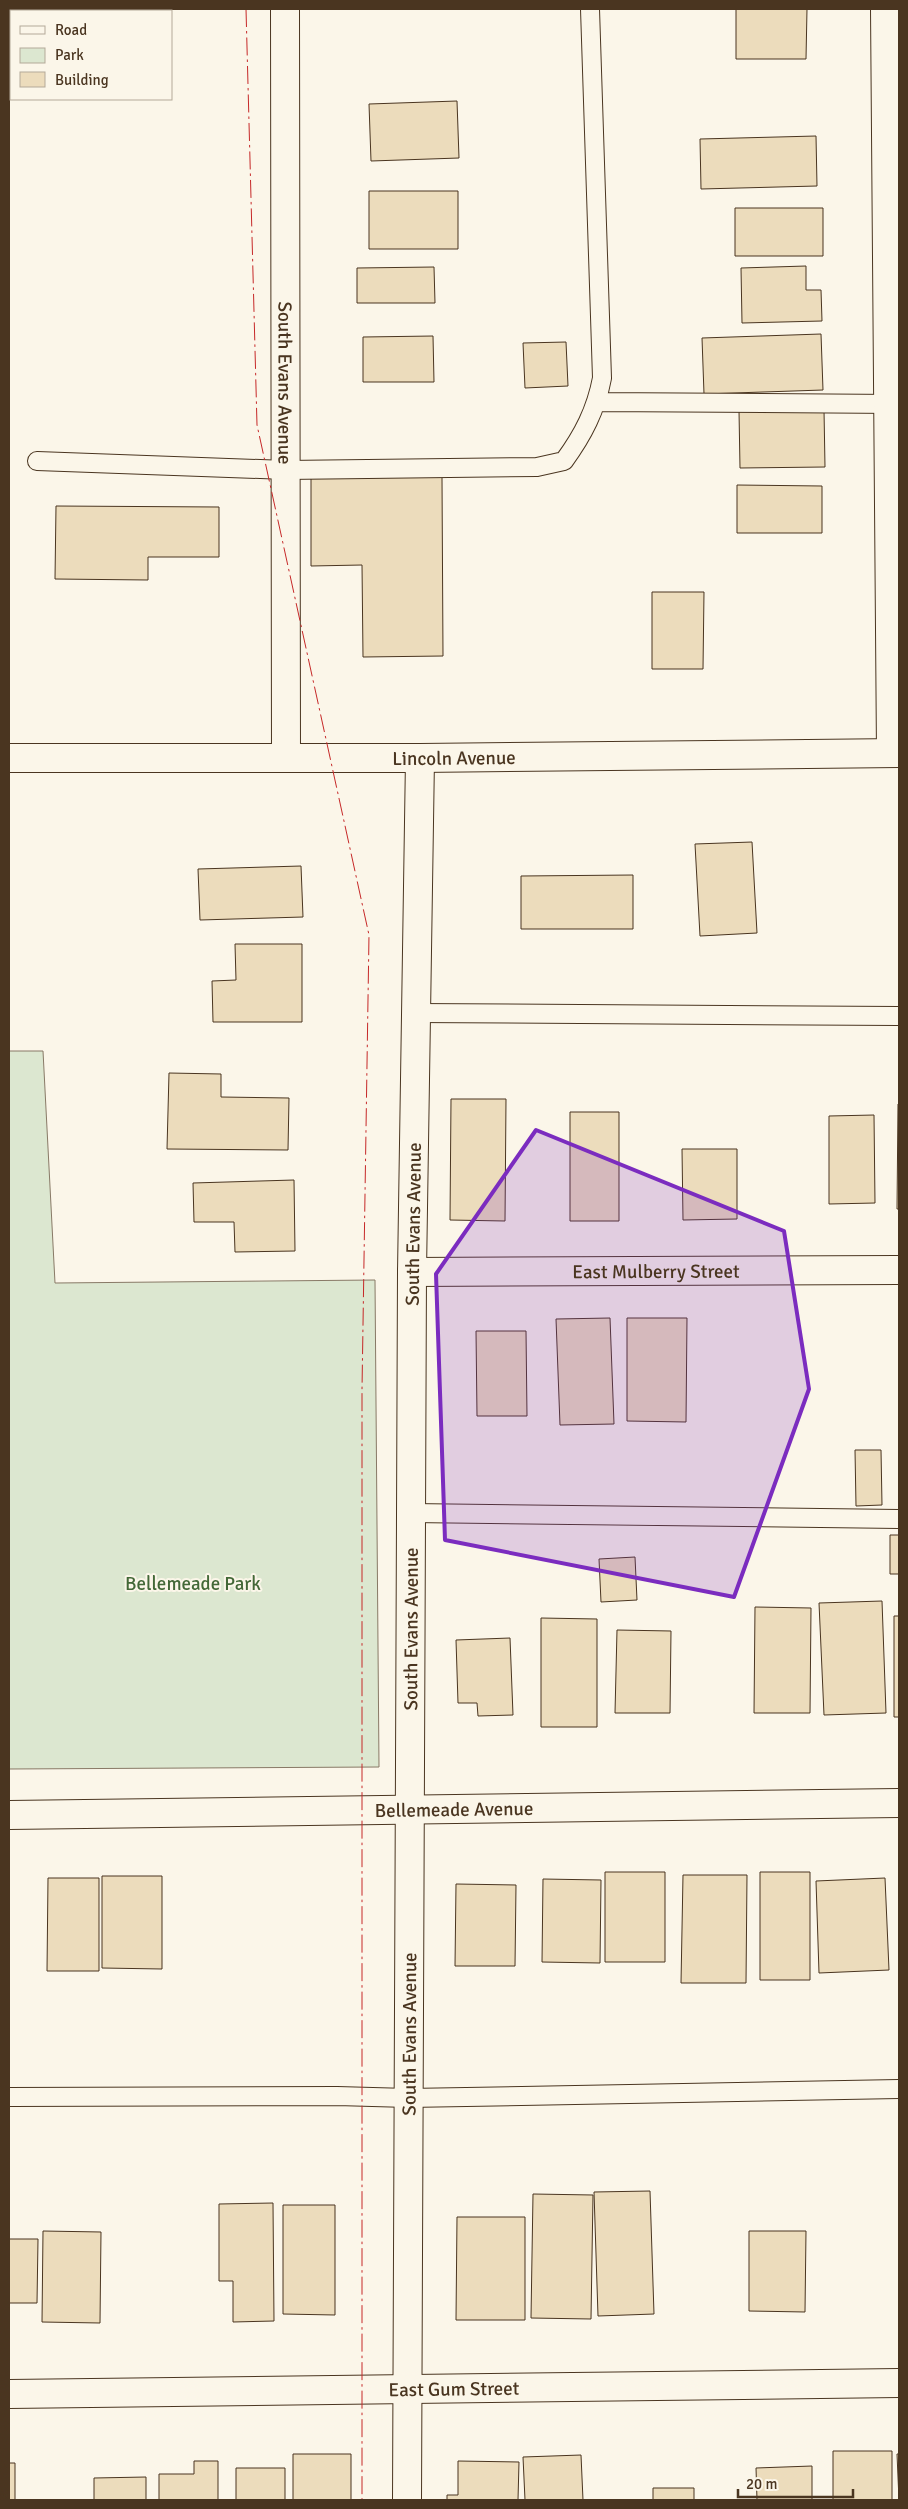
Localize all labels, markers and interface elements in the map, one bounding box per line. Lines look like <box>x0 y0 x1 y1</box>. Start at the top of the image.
legend <box>10 10 172 100</box>
text: Road <box>55 21 87 39</box>
text: Park <box>55 46 84 64</box>
text: Building <box>55 71 109 89</box>
street label: South Evans Avenue <box>272 301 297 465</box>
street label: Lincoln Avenue <box>392 746 516 771</box>
street label: South Evans Avenue <box>401 1142 427 1306</box>
street label: East Mulberry Street <box>572 1260 740 1284</box>
street label: South Evans Avenue <box>399 1547 424 1711</box>
park label: Bellemeade Park <box>125 1572 261 1596</box>
street label: Bellemeade Avenue <box>374 1797 534 1823</box>
street label: South Evans Avenue <box>398 1952 422 2116</box>
street label: East Gum Street <box>388 2377 520 2402</box>
scale bar <box>738 2466 853 2498</box>
text: 20 m <box>746 2475 777 2493</box>

